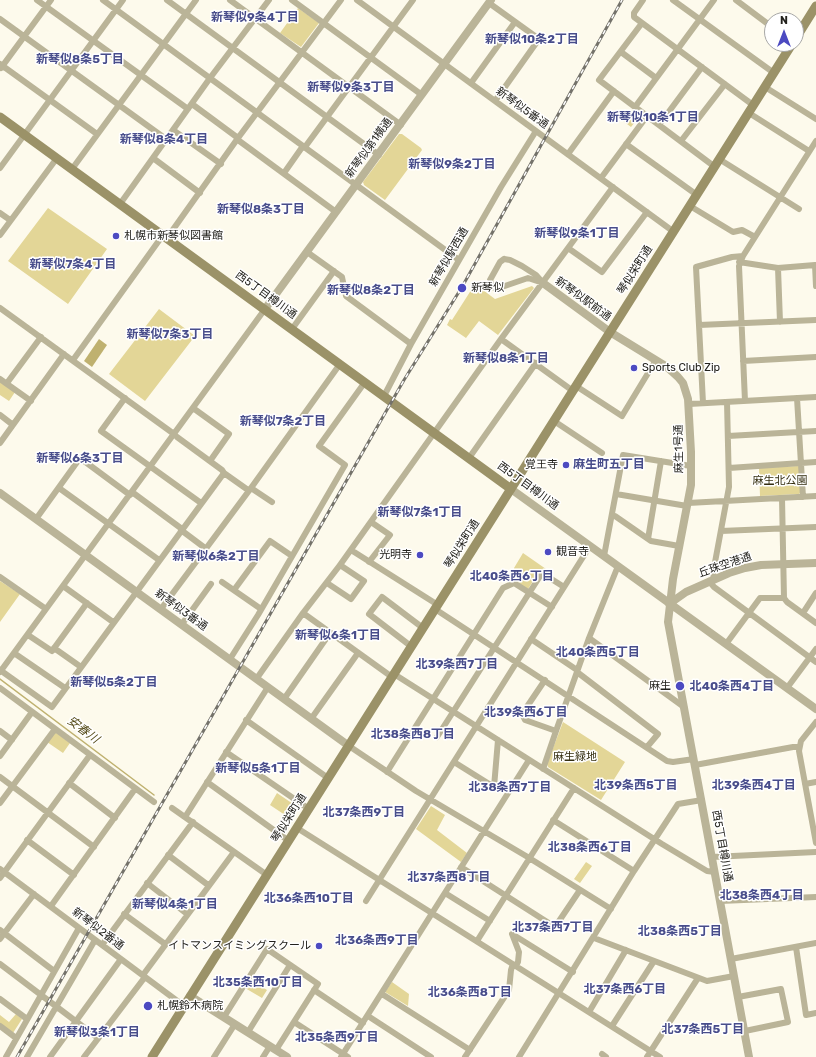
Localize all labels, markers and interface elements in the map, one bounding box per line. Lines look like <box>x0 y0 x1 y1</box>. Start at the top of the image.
district label: 新琴似9条4丁目 <box>211 11 299 25</box>
north arrow <box>764 12 804 52</box>
text: N <box>780 14 788 27</box>
district label: 新琴似10条2丁目 <box>485 33 579 47</box>
district label: 新琴似8条5丁目 <box>36 53 124 67</box>
district label: 新琴似9条3丁目 <box>307 81 395 95</box>
street label: 新琴似5番通 <box>493 85 551 131</box>
district label: 新琴似10条1丁目 <box>607 111 699 125</box>
street label: 新琴似第1横通 <box>343 116 395 180</box>
district label: 新琴似8条4丁目 <box>120 133 208 147</box>
district label: 新琴似9条2丁目 <box>408 158 496 172</box>
district label: 新琴似8条3丁目 <box>217 203 305 217</box>
street label: 新琴似駅西通 <box>427 225 471 289</box>
district label: 新琴似9条1丁目 <box>534 227 620 241</box>
place label: 札幌市新琴似図書館 <box>124 229 223 243</box>
marker: 札幌市新琴似図書館 <box>111 231 121 241</box>
street label: 琴似栄町通 <box>615 243 655 297</box>
district label: 新琴似7条4丁目 <box>29 258 117 272</box>
street label: 西5丁目樽川通 <box>233 268 299 322</box>
street label: 新琴似駅前通 <box>552 274 614 324</box>
place label: 新琴似 <box>471 281 504 295</box>
marker: 新琴似 <box>456 282 468 294</box>
district label: 新琴似8条2丁目 <box>327 284 415 298</box>
district label: 新琴似7条3丁目 <box>127 328 213 342</box>
district label: 新琴似8条1丁目 <box>463 352 549 366</box>
place label: Sports Club Zip <box>642 361 720 375</box>
marker: Sports Club Zip <box>629 363 639 373</box>
district label: 新琴似7条2丁目 <box>240 415 326 429</box>
street label: 麻生1号通 <box>672 425 686 473</box>
district label: 新琴似6条3丁目 <box>36 452 124 466</box>
place label: 覚王寺 <box>525 458 558 472</box>
district label: 麻生町五丁目 <box>573 458 645 472</box>
street label: 西5丁目樽川通 <box>495 459 561 513</box>
marker: 覚王寺 <box>561 460 571 470</box>
park label: 麻生北公園 <box>753 474 807 488</box>
district label: 新琴似7条1丁目 <box>378 506 462 520</box>
street label: 琴似栄町通 <box>442 517 482 571</box>
place label: 観音寺 <box>556 545 589 559</box>
marker: 観音寺 <box>543 547 553 557</box>
place label: 光明寺 <box>379 548 412 562</box>
district label: 新琴似6条2丁目 <box>172 550 260 564</box>
marker: 光明寺 <box>415 550 425 560</box>
street label: 丘珠空港通 <box>697 550 753 580</box>
district label: 北40条西6丁目 <box>470 570 554 584</box>
street label: 新琴似3番通 <box>152 587 210 633</box>
district label: 新琴似6条1丁目 <box>295 629 381 643</box>
district label: 北40条西5丁目 <box>556 646 640 660</box>
district label: 北39条西7丁目 <box>416 658 498 672</box>
district label: 新琴似5条2丁目 <box>70 676 158 690</box>
place label: 麻生 <box>649 679 671 693</box>
marker: 麻生 <box>674 680 686 692</box>
district label: 北40条西4丁目 <box>690 680 774 694</box>
district label: 北39条西6丁目 <box>484 706 568 720</box>
water label: 安春川 <box>64 713 102 747</box>
district label: 北38条西8丁目 <box>371 728 455 742</box>
park label: 麻生緑地 <box>553 750 597 764</box>
district label: 新琴似5条1丁目 <box>215 762 301 776</box>
district label: 北39条西5丁目 <box>594 779 678 793</box>
district label: 北39条西4丁目 <box>712 779 796 793</box>
district label: 北38条西7丁目 <box>469 781 551 795</box>
street label: 琴似栄町通 <box>269 791 309 845</box>
district label: 北37条西9丁目 <box>323 806 405 820</box>
street label: 西5丁目樽川通 <box>709 809 735 883</box>
district label: 北38条西6丁目 <box>548 841 632 855</box>
district label: 北37条西8丁目 <box>408 871 490 885</box>
district label: 北38条西4丁目 <box>720 889 804 903</box>
district label: 北36条西10丁目 <box>264 892 354 906</box>
district label: 新琴似4条1丁目 <box>132 898 218 912</box>
street label: 新琴似2番通 <box>69 905 127 953</box>
district label: 北37条西7丁目 <box>512 921 594 935</box>
district label: 北38条西5丁目 <box>638 925 722 939</box>
district label: 北36条西9丁目 <box>335 934 419 948</box>
place label: イトマンスイミングスクール <box>168 939 311 953</box>
marker: イトマンスイミングスクール <box>314 941 324 951</box>
district label: 北35条西10丁目 <box>213 976 303 990</box>
district label: 北37条西6丁目 <box>584 983 666 997</box>
district label: 北36条西8丁目 <box>428 986 512 1000</box>
place label: 札幌鈴木病院 <box>157 999 223 1013</box>
marker: 札幌鈴木病院 <box>142 1000 154 1012</box>
district label: 北37条西5丁目 <box>662 1023 744 1037</box>
district label: 新琴似3条1丁目 <box>54 1026 140 1040</box>
district label: 北35条西9丁目 <box>295 1031 379 1045</box>

